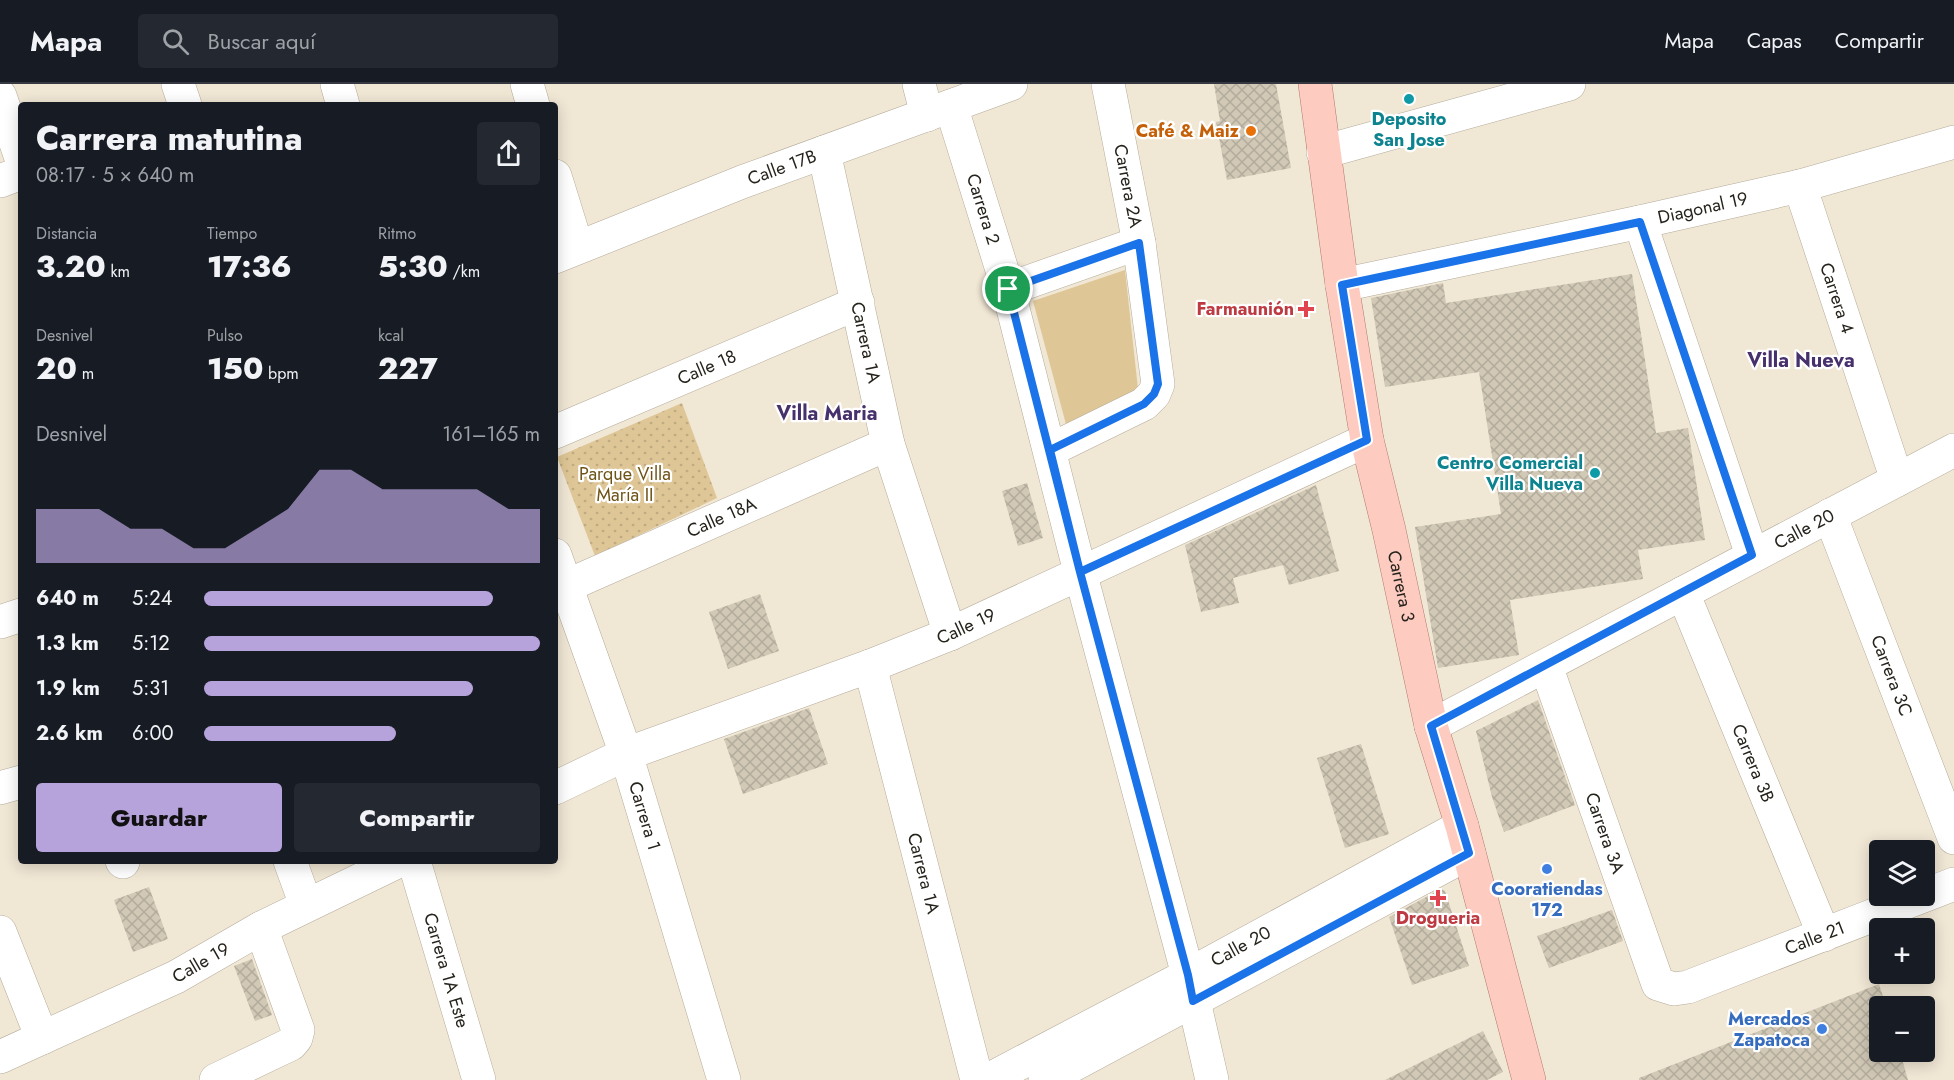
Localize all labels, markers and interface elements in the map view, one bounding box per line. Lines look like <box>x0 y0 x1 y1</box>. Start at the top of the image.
search box <box>138 14 558 68</box>
text: Mapa <box>30 21 102 62</box>
icon: search <box>159 25 192 58</box>
text: Buscar aquí <box>207 25 316 57</box>
text: Mapa <box>1665 26 1714 56</box>
text: Capas <box>1747 26 1802 56</box>
text: Compartir <box>1835 26 1924 56</box>
marker: Deposito San Jose <box>1402 92 1416 106</box>
place label: Deposito San Jose <box>1372 106 1447 153</box>
text: Carrera matutina <box>36 115 303 162</box>
place label: Café & Maiz <box>1136 118 1240 144</box>
button: share <box>477 122 540 185</box>
marker: Café & Maiz <box>1244 124 1258 138</box>
street label: Carrera 2A <box>1107 142 1149 230</box>
street label: Calle 17B <box>744 143 820 192</box>
text: 08:17 · 5 × 640 m <box>36 161 194 190</box>
street label: Carrera 2 <box>960 170 1006 248</box>
street label: Diagonal 19 <box>1655 185 1751 231</box>
text: Distancia <box>36 222 97 245</box>
text: Tiempo <box>207 222 257 245</box>
text: Ritmo <box>378 222 416 245</box>
text: 3.20 <box>36 245 106 288</box>
text: 17:36 <box>207 245 292 288</box>
text: 5:30 <box>378 245 448 288</box>
street label: Carrera 4 <box>1813 259 1861 337</box>
text: km <box>106 260 130 283</box>
text: /km <box>448 260 480 283</box>
pin <box>982 263 1033 314</box>
icon: arrive <box>991 272 1024 305</box>
place label: Farmaunión <box>1196 296 1294 322</box>
street label: Carrera 1A <box>844 299 887 386</box>
marker: Farmaunión <box>1299 302 1313 316</box>
text: Desnivel <box>36 324 93 347</box>
text: Pulso <box>207 324 243 347</box>
text: kcal <box>378 324 404 347</box>
street label: Calle 18 <box>673 343 740 391</box>
district label: Villa Nueva <box>1746 346 1855 375</box>
text: 20 <box>36 347 77 390</box>
text: 150 <box>207 347 263 390</box>
text: 227 <box>378 347 438 390</box>
text: m <box>77 362 94 385</box>
text: bpm <box>263 362 299 385</box>
district label: Villa Maria <box>776 399 877 428</box>
text: Desnivel <box>36 420 107 449</box>
text: 161–165 m <box>442 420 540 449</box>
place label: Centro Comercial Villa Nueva <box>1437 450 1583 497</box>
park label: Parque Villa María II <box>579 461 671 508</box>
marker: Centro Comercial Villa Nueva <box>1588 466 1602 480</box>
street label: Calle 18A <box>683 491 760 544</box>
street label: Calle 20 <box>1769 502 1839 556</box>
street label: Carrera 3 <box>1381 548 1421 625</box>
text: 640 m <box>36 584 99 613</box>
text: 5:24 <box>132 584 172 613</box>
street label: Calle 19 <box>933 602 1000 651</box>
text: 1.3 km <box>36 629 99 658</box>
text: 5:12 <box>132 629 170 658</box>
street label: Carrera 3C <box>1864 631 1919 720</box>
text: 1.9 km <box>36 674 100 703</box>
text: 5:31 <box>132 674 169 703</box>
text: 2.6 km <box>36 719 103 748</box>
text: 6:00 <box>132 719 174 748</box>
street label: Carrera 3B <box>1725 720 1781 806</box>
street label: Carrera 1 <box>622 778 667 854</box>
button: Guardar <box>36 783 282 852</box>
button: Compartir <box>294 783 540 852</box>
street label: Carrera 3A <box>1579 789 1631 877</box>
street label: Carrera 1A <box>901 830 947 917</box>
map controls <box>1869 840 1935 1062</box>
button: layers <box>1869 840 1935 906</box>
marker: Cooratiendas 172 <box>1540 862 1554 876</box>
place label: Cooratiendas 172 <box>1491 876 1603 923</box>
marker: Drogueria <box>1431 891 1445 905</box>
place label: Drogueria <box>1396 905 1480 931</box>
street label: Carrera 1A Este <box>417 910 476 1031</box>
street label: Calle 21 <box>1781 915 1849 961</box>
button: + <box>1869 918 1935 984</box>
street label: Calle 20 <box>1206 919 1276 973</box>
street label: Calle 19 <box>167 936 234 990</box>
button: − <box>1869 996 1935 1062</box>
place label: Mercados Zapatoca <box>1728 1006 1810 1053</box>
marker: Mercados Zapatoca <box>1815 1022 1829 1036</box>

